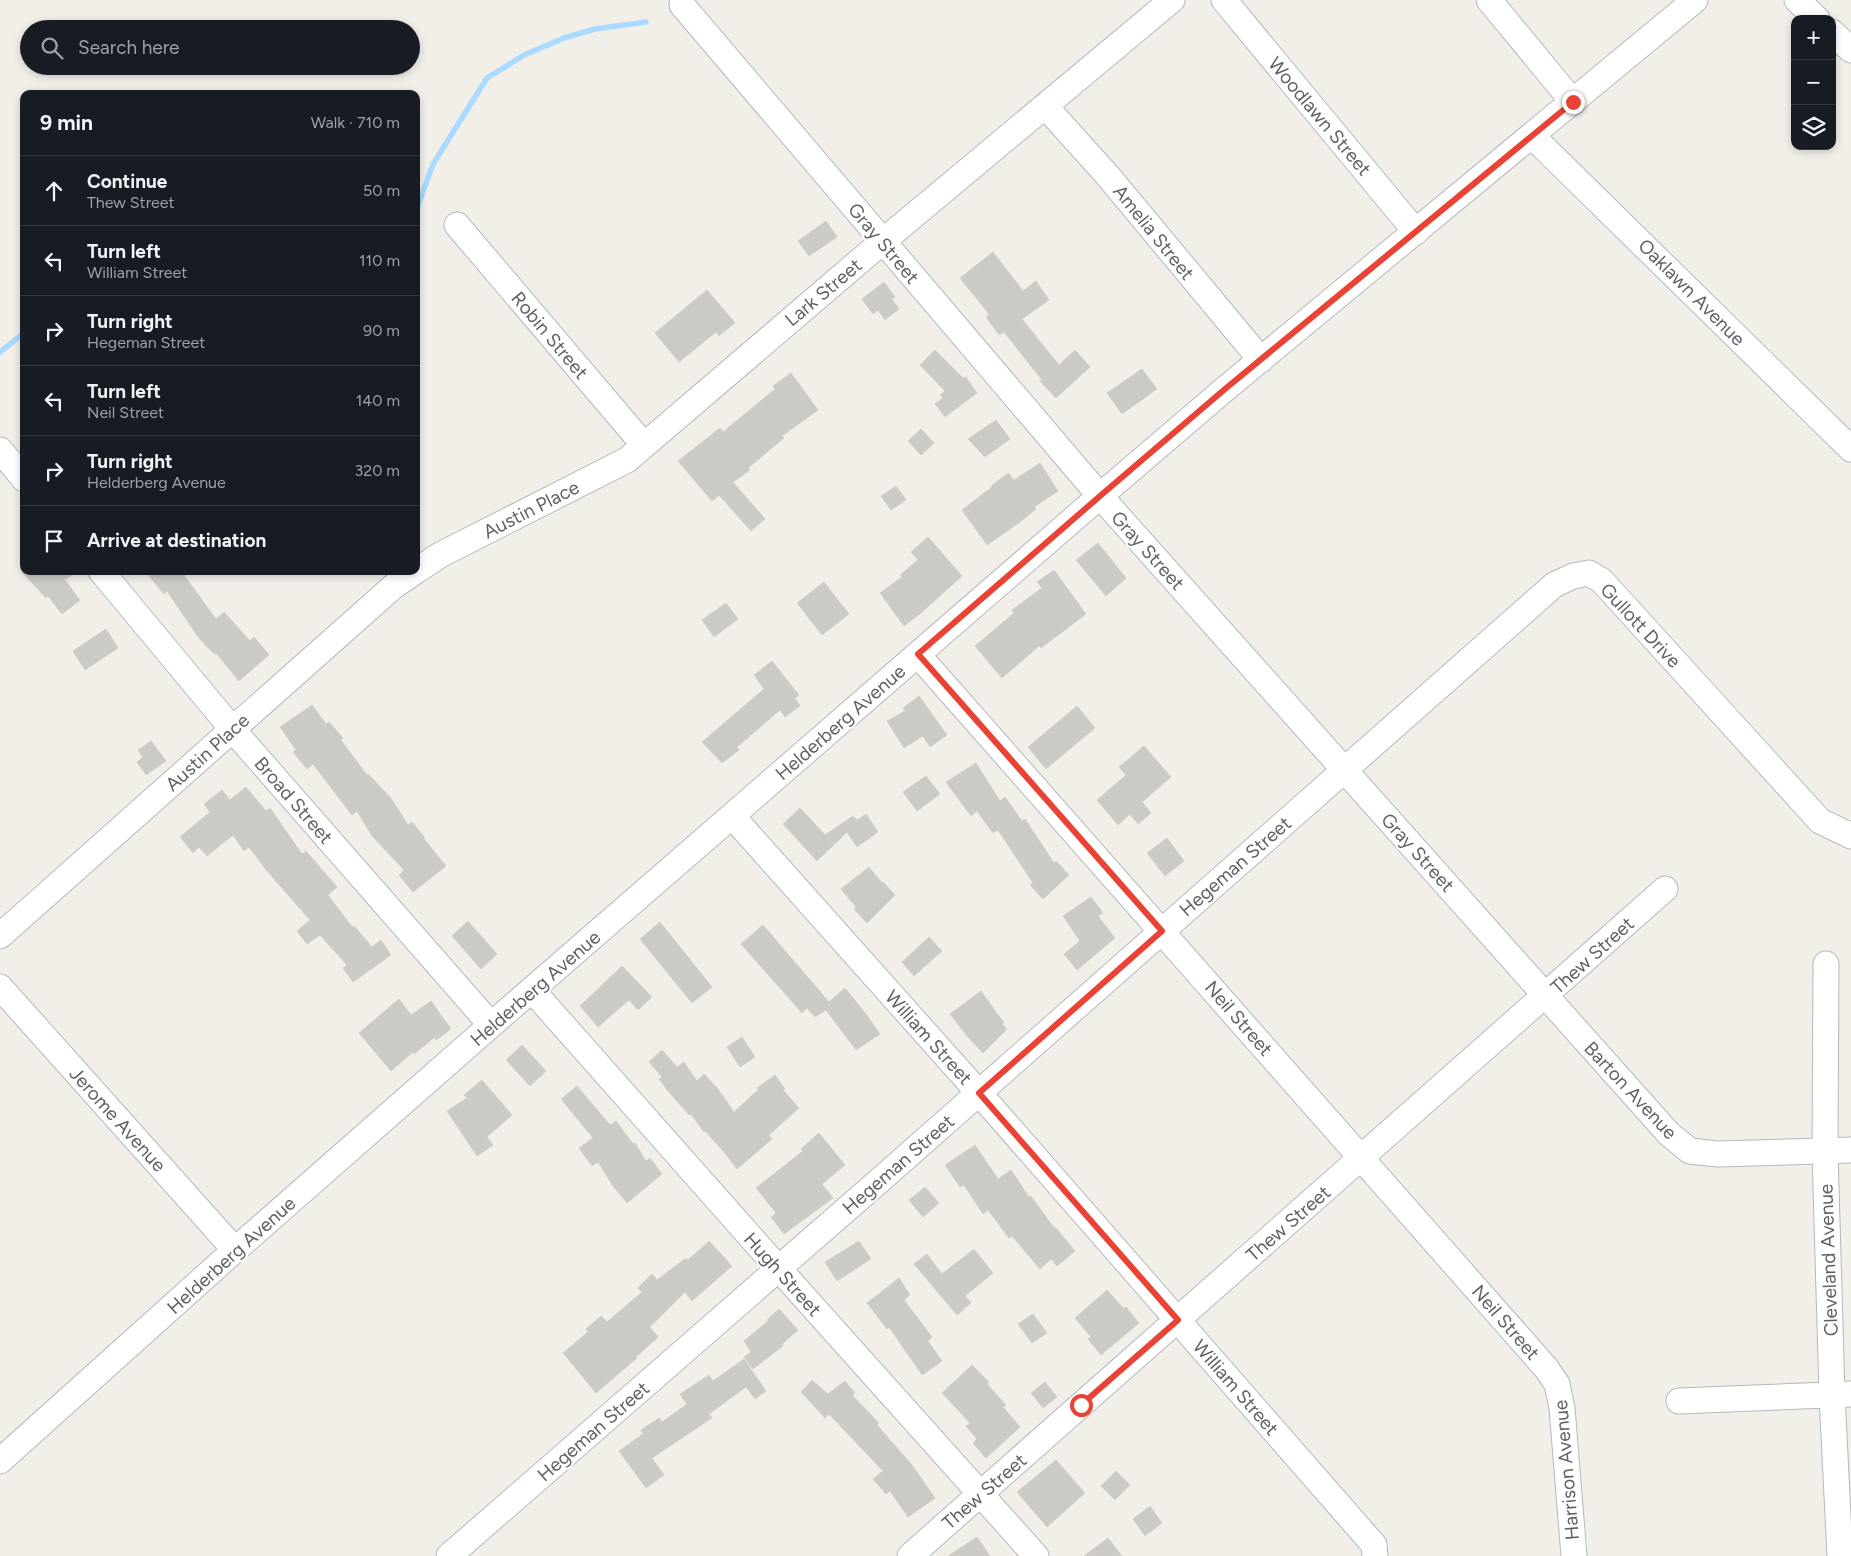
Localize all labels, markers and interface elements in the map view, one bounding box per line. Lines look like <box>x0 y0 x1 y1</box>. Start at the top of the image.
map controls <box>1791 15 1836 150</box>
button: + <box>1791 15 1836 60</box>
search box <box>20 20 420 75</box>
icon: search <box>38 34 66 62</box>
text: Search here <box>78 36 180 59</box>
street label: Woodlawn Street <box>1263 52 1376 180</box>
button: − <box>1791 60 1836 105</box>
route end <box>1562 91 1585 114</box>
button: layers <box>1791 105 1836 150</box>
text: 9 min <box>40 110 93 135</box>
text: Walk · 710 m <box>311 113 400 132</box>
text: Continue <box>87 170 167 193</box>
icon: ahead <box>40 177 68 205</box>
street label: Amelia Street <box>1108 180 1199 284</box>
text: 50 m <box>363 181 400 200</box>
text: Thew Street <box>87 193 175 212</box>
street label: Gray Street <box>843 198 924 288</box>
street label: Oaklawn Avenue <box>1633 234 1750 351</box>
text: Turn left <box>87 240 161 263</box>
icon: left <box>40 247 68 275</box>
text: 110 m <box>359 251 400 270</box>
street label: Lark Street <box>780 254 866 331</box>
text: William Street <box>87 263 187 282</box>
street label: Robin Street <box>506 287 593 384</box>
text: Turn right <box>87 310 173 333</box>
icon: right <box>40 317 68 345</box>
text: 90 m <box>363 321 400 340</box>
text: Hegeman Street <box>87 333 205 352</box>
text: Turn left <box>87 380 161 403</box>
icon: left <box>40 387 68 415</box>
text: 140 m <box>356 391 400 410</box>
text: Neil Street <box>87 403 164 422</box>
text: Turn right <box>87 450 173 473</box>
icon: right <box>40 457 68 485</box>
text: 320 m <box>355 461 400 480</box>
text: Helderberg Avenue <box>87 473 226 492</box>
street label: Austin Place <box>479 475 583 543</box>
street label: Gray Street <box>1106 506 1189 595</box>
icon: arrive <box>40 527 68 555</box>
text: Arrive at destination <box>87 529 266 552</box>
street label: Gullott Drive <box>1596 578 1686 672</box>
street label: Helderberg Avenue <box>771 660 910 785</box>
street label: Austin Place <box>161 709 254 796</box>
street label: Broad Street <box>250 752 338 849</box>
street label: Gray Street <box>1376 808 1459 897</box>
street label: Hegeman Street <box>1175 812 1296 921</box>
street label: Thew Street <box>1546 912 1639 999</box>
street label: Helderberg Avenue <box>466 926 605 1051</box>
street label: Neil Street <box>1200 976 1277 1060</box>
street label: William Street <box>880 985 977 1089</box>
street label: Barton Avenue <box>1579 1037 1682 1144</box>
street label: Jerome Avenue <box>65 1062 171 1176</box>
street label: Hegeman Street <box>838 1110 959 1219</box>
street label: Thew Street <box>1242 1181 1335 1266</box>
street label: Cleveland Avenue <box>1814 1183 1843 1337</box>
street label: Helderberg Avenue <box>162 1192 300 1319</box>
street label: Hugh Street <box>739 1228 826 1321</box>
street label: Neil Street <box>1467 1280 1544 1364</box>
street label: William Street <box>1188 1335 1283 1440</box>
street label: Hegeman Street <box>533 1377 654 1486</box>
route start <box>1070 1394 1093 1417</box>
street label: Harrison Avenue <box>1549 1399 1584 1541</box>
street label: Thew Street <box>938 1449 1031 1534</box>

